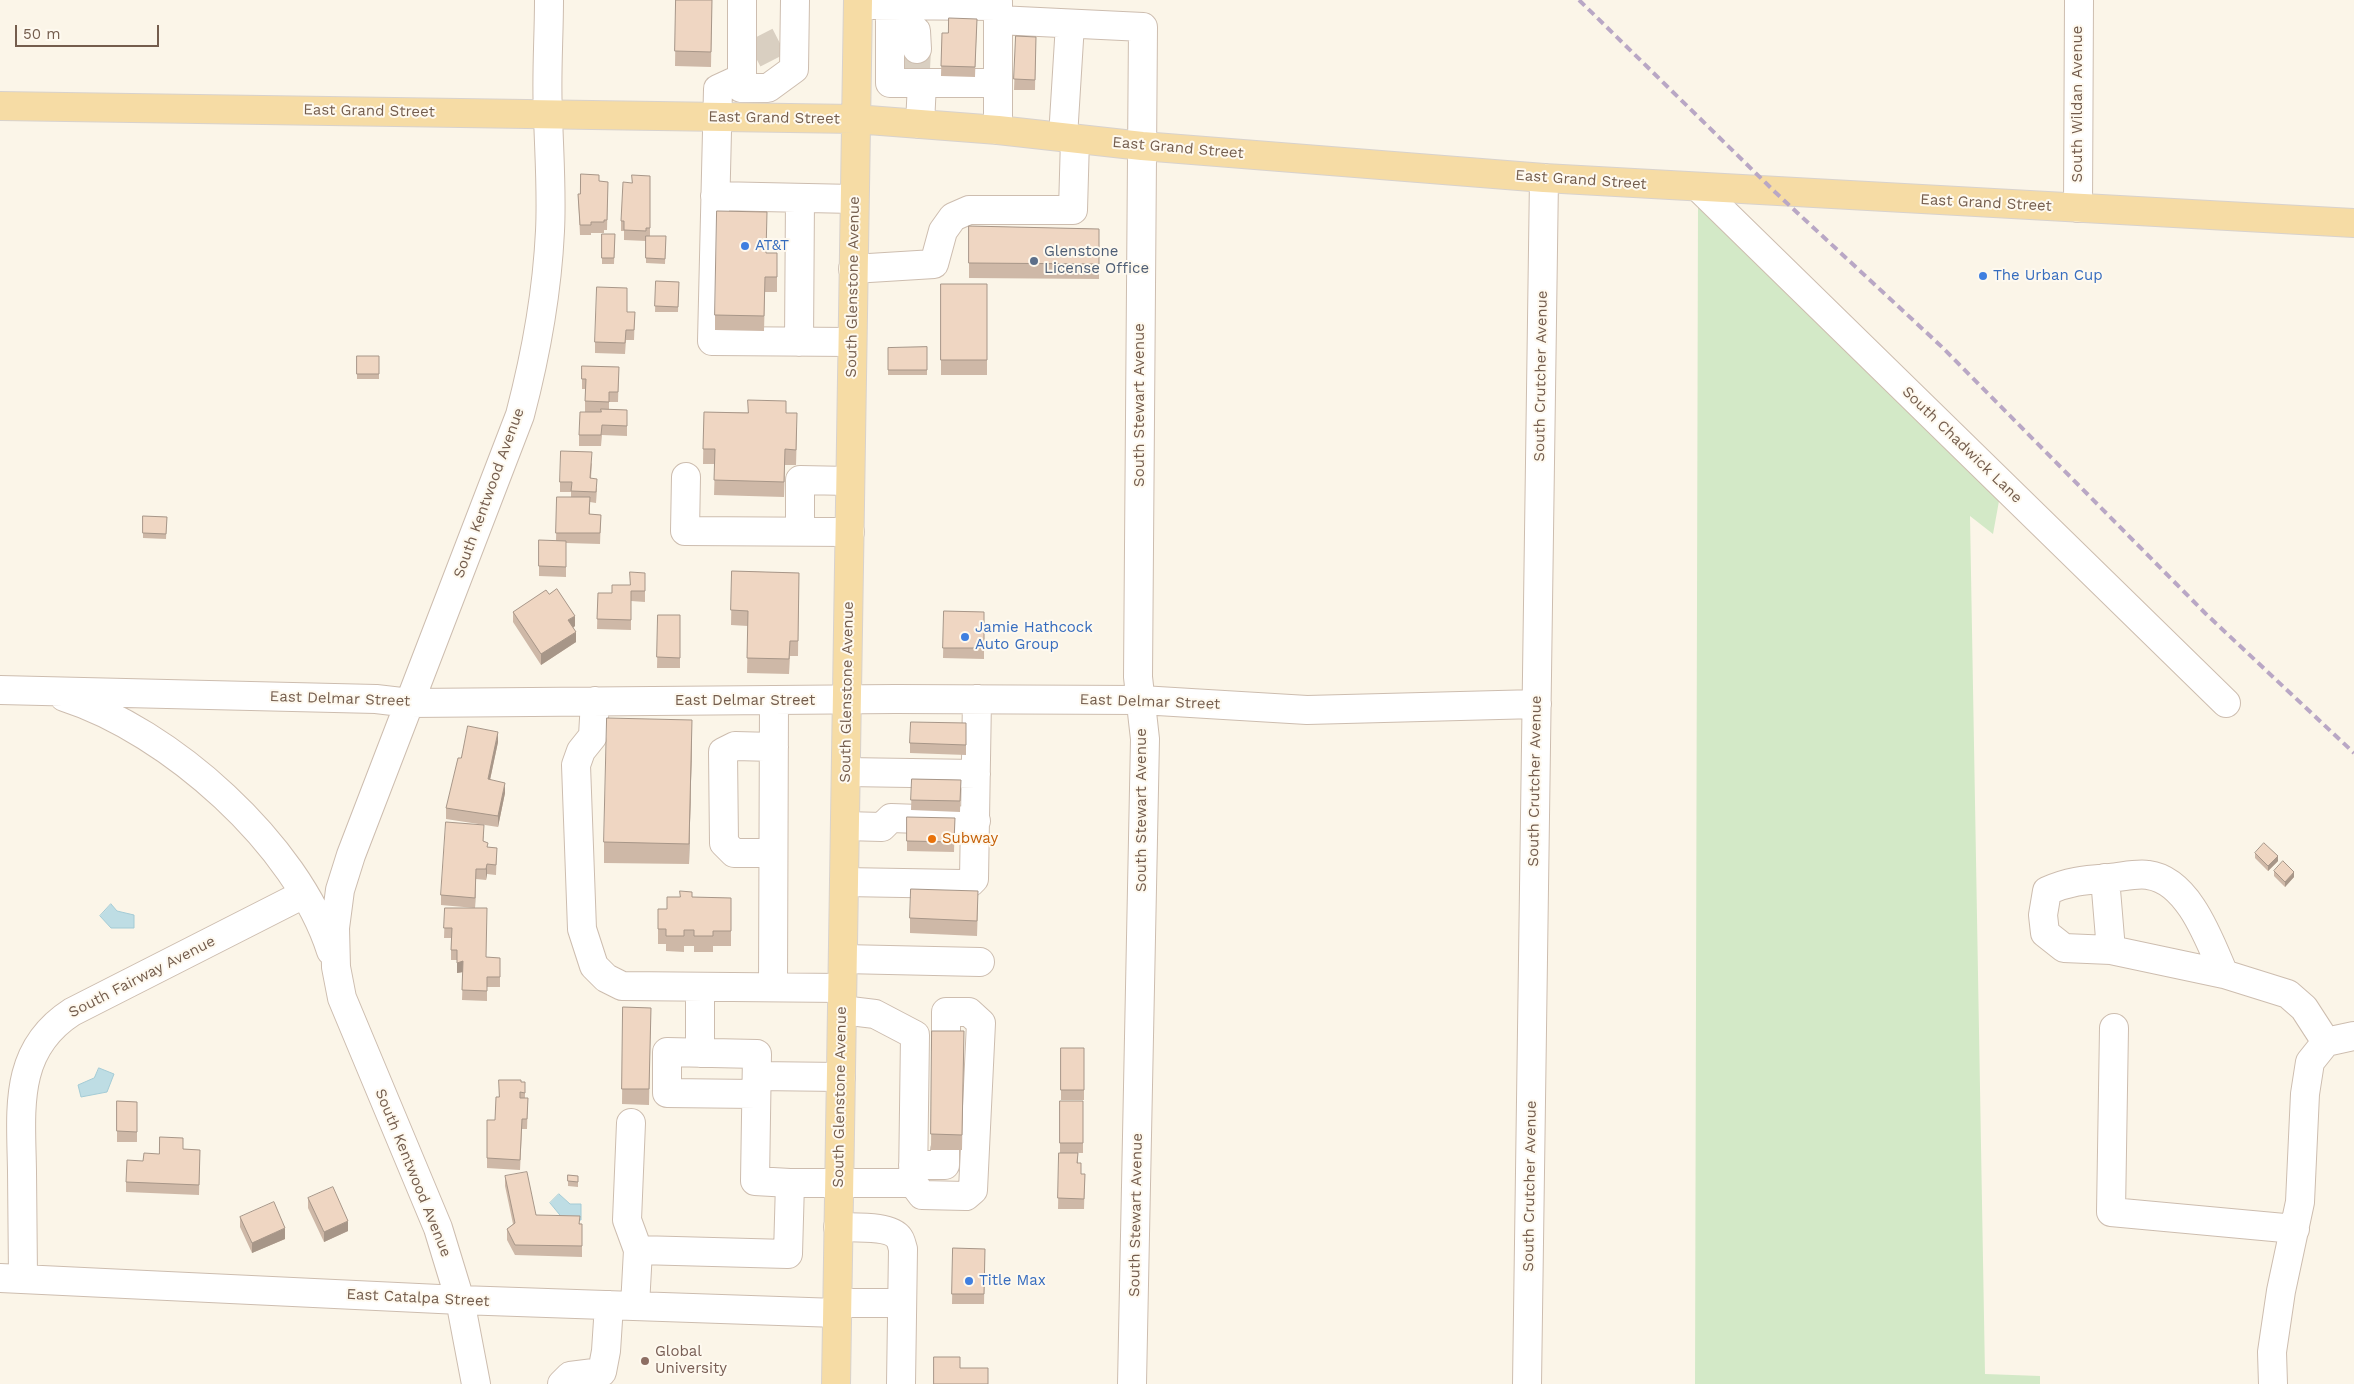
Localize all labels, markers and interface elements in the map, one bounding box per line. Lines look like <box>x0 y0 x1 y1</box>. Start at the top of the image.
scale bar <box>18 15 161 47</box>
text: 50 m <box>23 25 60 43</box>
street label: South Wildan Avenue <box>2069 26 2087 182</box>
street label: East Grand Street <box>303 101 435 121</box>
street label: East Grand Street <box>708 108 840 128</box>
street label: East Grand Street <box>1112 133 1244 163</box>
street label: East Grand Street <box>1515 166 1647 194</box>
street label: East Grand Street <box>1920 191 2052 215</box>
street label: South Glenstone Avenue <box>842 196 864 378</box>
place label: AT&T <box>755 237 789 255</box>
marker: AT&T <box>739 240 751 252</box>
place label: Glenstone License Office <box>1044 243 1149 278</box>
marker: Glenstone License Office <box>1028 255 1040 267</box>
place label: The Urban Cup <box>1993 267 2103 285</box>
marker: The Urban Cup <box>1977 270 1989 282</box>
street label: South Crutcher Avenue <box>1531 290 1551 462</box>
street label: South Stewart Avenue <box>1131 323 1149 487</box>
street label: South Chadwick Lane <box>1898 383 2026 507</box>
street label: South Kentwood Avenue <box>450 405 528 581</box>
street label: South Glenstone Avenue <box>836 601 858 783</box>
place label: Jamie Hathcock Auto Group <box>975 619 1093 654</box>
marker: Jamie Hathcock Auto Group <box>959 631 971 643</box>
street label: East Delmar Street <box>269 688 411 710</box>
street label: East Delmar Street <box>1079 691 1221 713</box>
street label: East Delmar Street <box>675 692 815 710</box>
street label: South Crutcher Avenue <box>1525 695 1545 867</box>
street label: South Stewart Avenue <box>1133 728 1151 892</box>
place label: Subway <box>942 830 998 848</box>
marker: Subway <box>926 833 938 845</box>
street label: South Fairway Avenue <box>66 932 218 1022</box>
street label: South Glenstone Avenue <box>829 1006 851 1188</box>
street label: South Kentwood Avenue <box>371 1086 455 1260</box>
street label: South Crutcher Avenue <box>1520 1100 1540 1272</box>
street label: South Stewart Avenue <box>1126 1133 1146 1297</box>
place label: Title Max <box>979 1272 1046 1290</box>
marker: Title Max <box>963 1275 975 1287</box>
street label: East Catalpa Street <box>346 1285 490 1311</box>
place label: Global University <box>655 1343 727 1378</box>
marker: Global University <box>639 1355 651 1367</box>

